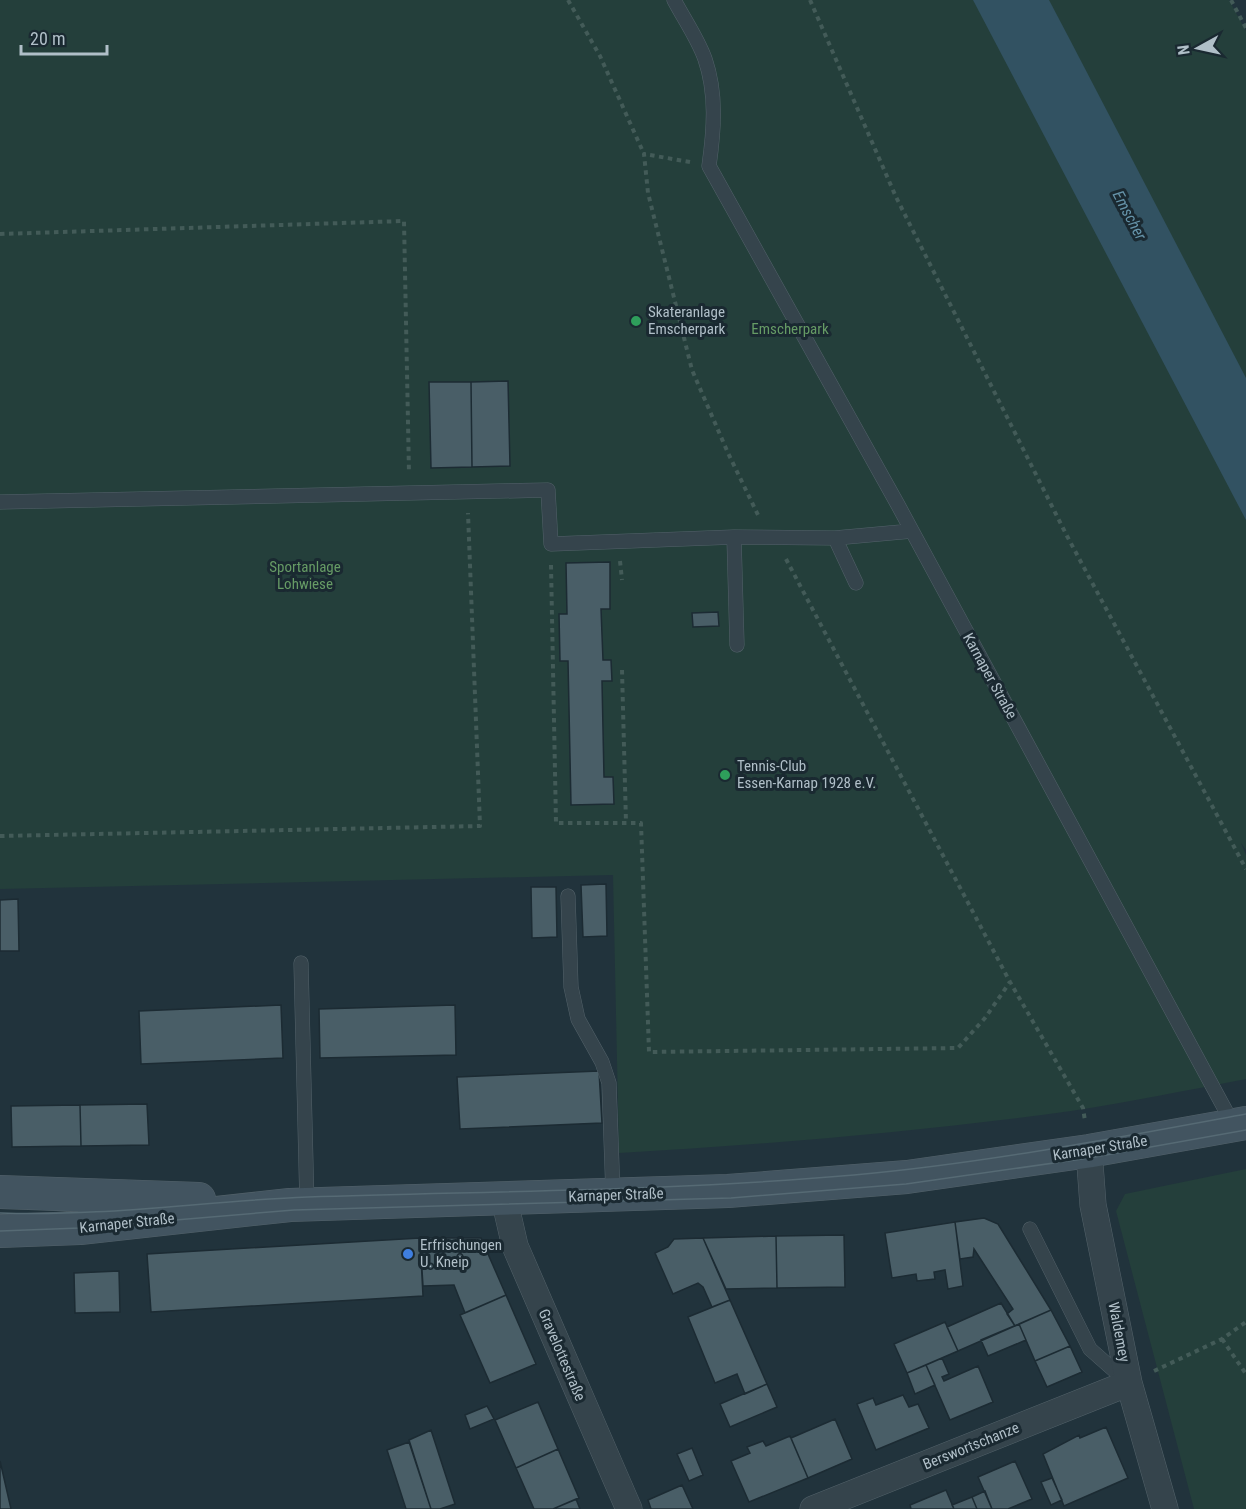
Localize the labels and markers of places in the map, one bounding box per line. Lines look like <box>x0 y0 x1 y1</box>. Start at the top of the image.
place label: Skateranlage Emscherpark <box>648 303 726 338</box>
marker: Skateranlage Emscherpark <box>629 314 643 328</box>
place label: Tennis-Club Essen-Karnap 1928 e.V. <box>737 757 876 792</box>
marker: Tennis-Club Essen-Karnap 1928 e.V. <box>718 768 732 782</box>
place label: Erfrischungen U. Kneip <box>420 1236 502 1271</box>
marker: Erfrischungen U. Kneip <box>401 1247 415 1261</box>

